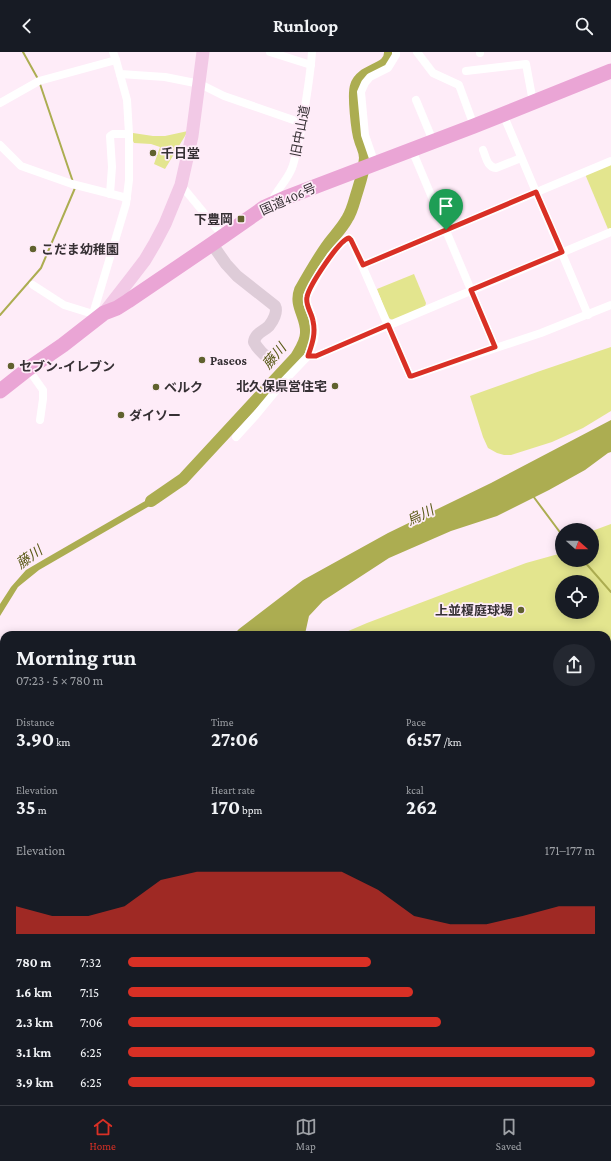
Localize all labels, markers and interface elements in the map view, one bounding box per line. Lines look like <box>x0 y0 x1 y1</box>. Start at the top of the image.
icon: back <box>16 15 38 37</box>
icon: search <box>573 15 595 37</box>
text: Runloop <box>273 16 338 36</box>
street label: 旧中山道 <box>288 104 312 158</box>
place label: 千日堂 <box>161 146 200 161</box>
marker: 千日堂 <box>148 148 158 158</box>
street label: 国道406号 <box>258 180 318 218</box>
pin <box>429 189 463 230</box>
icon: arrive <box>435 195 457 217</box>
place label: 下豊岡 <box>194 212 233 227</box>
marker: 下豊岡 <box>236 214 246 224</box>
place label: こだま幼稚園 <box>41 242 119 257</box>
marker: こだま幼稚園 <box>28 244 38 254</box>
water label: 藤川 <box>259 339 290 372</box>
place label: Paseos <box>210 353 247 368</box>
marker: Paseos <box>197 355 207 365</box>
place label: セブン-イレブン <box>19 359 115 374</box>
marker: セブン-イレブン <box>6 361 16 371</box>
place label: 北久保県営住宅 <box>236 379 327 394</box>
place label: ベルク <box>164 380 203 395</box>
marker: 北久保県営住宅 <box>330 381 340 391</box>
marker: ベルク <box>151 382 161 392</box>
place label: ダイソー <box>129 408 181 423</box>
marker: ダイソー <box>116 410 126 420</box>
water label: 烏川 <box>404 501 438 528</box>
north arrow <box>555 523 599 567</box>
map controls <box>555 523 599 619</box>
water label: 藤川 <box>13 541 47 572</box>
button: locate <box>555 575 599 619</box>
place label: 上並榎庭球場 <box>435 603 513 618</box>
marker: 上並榎庭球場 <box>516 605 526 615</box>
button: share <box>553 644 595 686</box>
text: Morning run <box>16 645 136 670</box>
text: 07:23 · 5 × 780 m <box>16 673 103 688</box>
text: Distance <box>16 716 54 728</box>
text: Time <box>211 716 234 728</box>
text: Pace <box>406 716 426 728</box>
text: 3.90 <box>16 728 54 750</box>
text: 27:06 <box>211 728 259 750</box>
text: 6:57 <box>406 728 441 750</box>
text: km <box>54 736 70 748</box>
text: /km <box>441 736 462 748</box>
text: Elevation <box>16 784 58 796</box>
text: Heart rate <box>211 784 255 796</box>
text: kcal <box>406 784 424 796</box>
text: 35 <box>16 796 36 818</box>
text: 170 <box>211 796 240 818</box>
text: 262 <box>406 796 437 818</box>
text: m <box>36 804 46 816</box>
text: bpm <box>240 804 262 816</box>
text: Elevation <box>16 843 65 858</box>
text: 171–177 m <box>545 843 595 858</box>
text: 780 m <box>16 955 51 970</box>
text: 7:32 <box>80 955 101 970</box>
text: 1.6 km <box>16 985 52 1000</box>
text: 7:15 <box>80 985 99 1000</box>
text: 2.3 km <box>16 1015 53 1030</box>
text: 7:06 <box>80 1015 103 1030</box>
text: 3.1 km <box>16 1045 51 1060</box>
text: 6:25 <box>80 1045 102 1060</box>
text: 3.9 km <box>16 1075 53 1090</box>
text: 6:25 <box>80 1075 102 1090</box>
tab: Home <box>89 1116 116 1152</box>
tab: Map <box>295 1116 317 1152</box>
tab: Saved <box>496 1116 522 1152</box>

